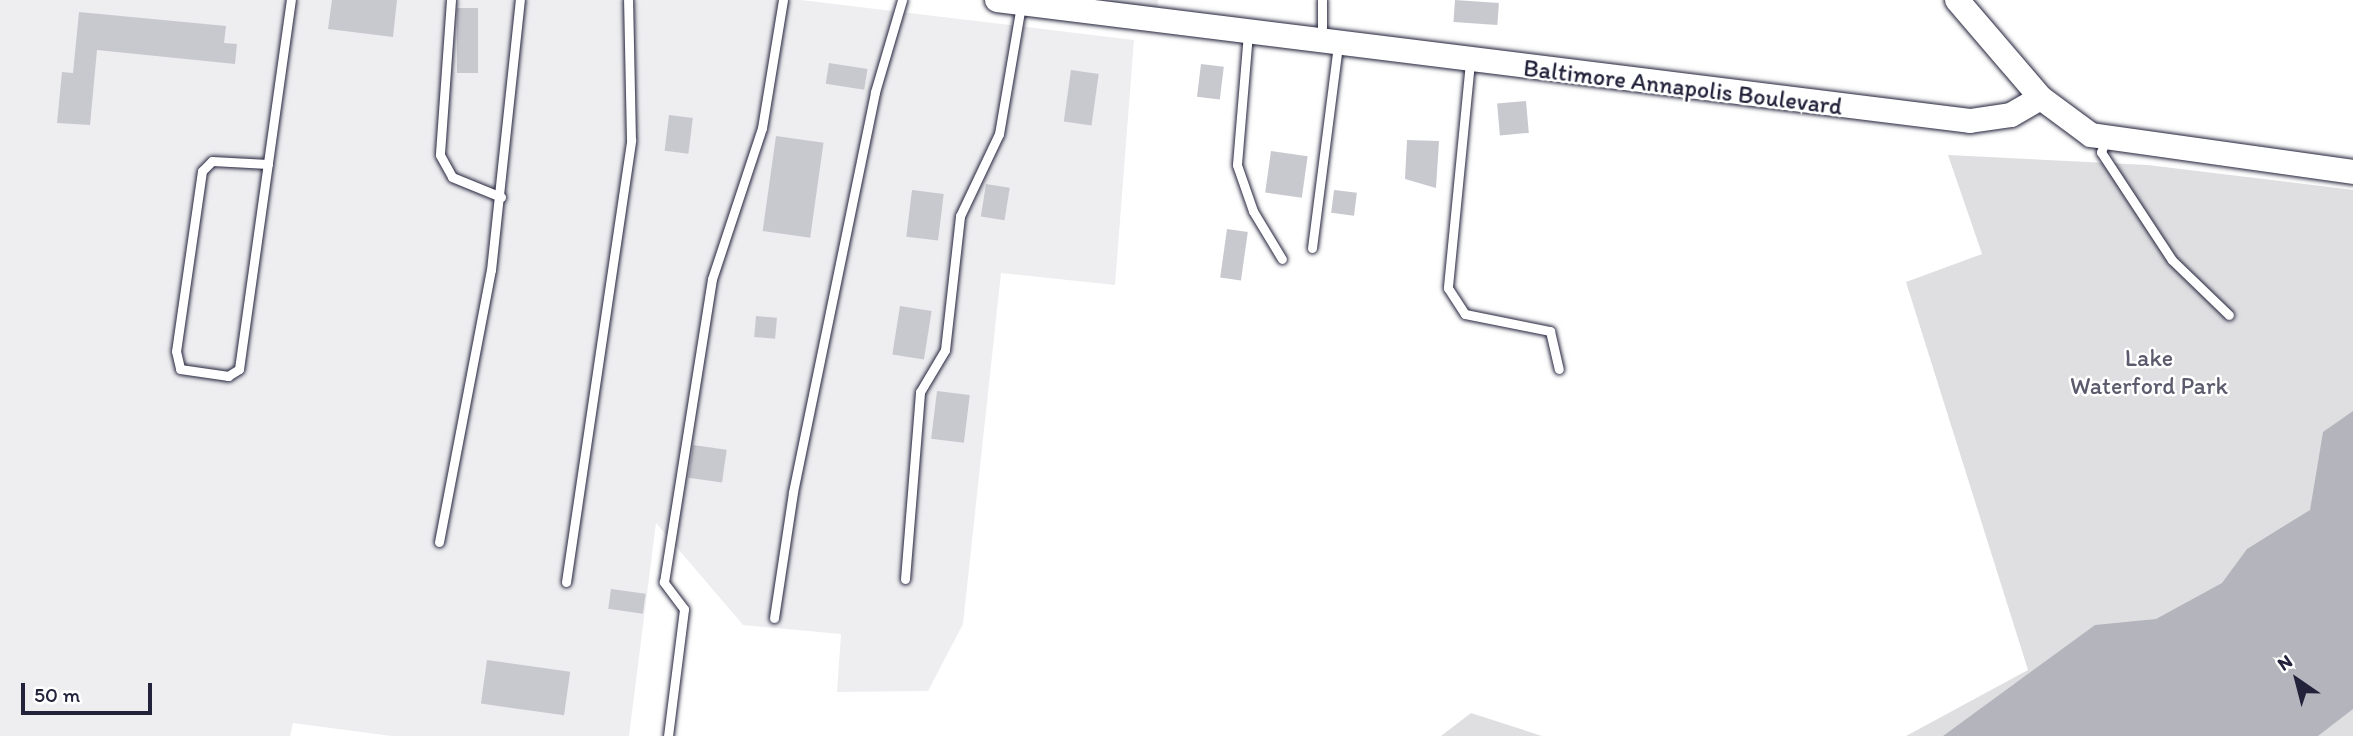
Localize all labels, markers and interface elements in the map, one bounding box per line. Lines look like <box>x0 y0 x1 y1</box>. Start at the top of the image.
street label: Baltimore Annapolis Boulevard <box>1521 53 1845 121</box>
park label: Lake Waterford Park <box>2070 344 2228 400</box>
north arrow <box>2262 645 2332 715</box>
text: N <box>2273 649 2297 675</box>
scale bar <box>24 670 156 714</box>
text: 50 m <box>34 682 80 707</box>

